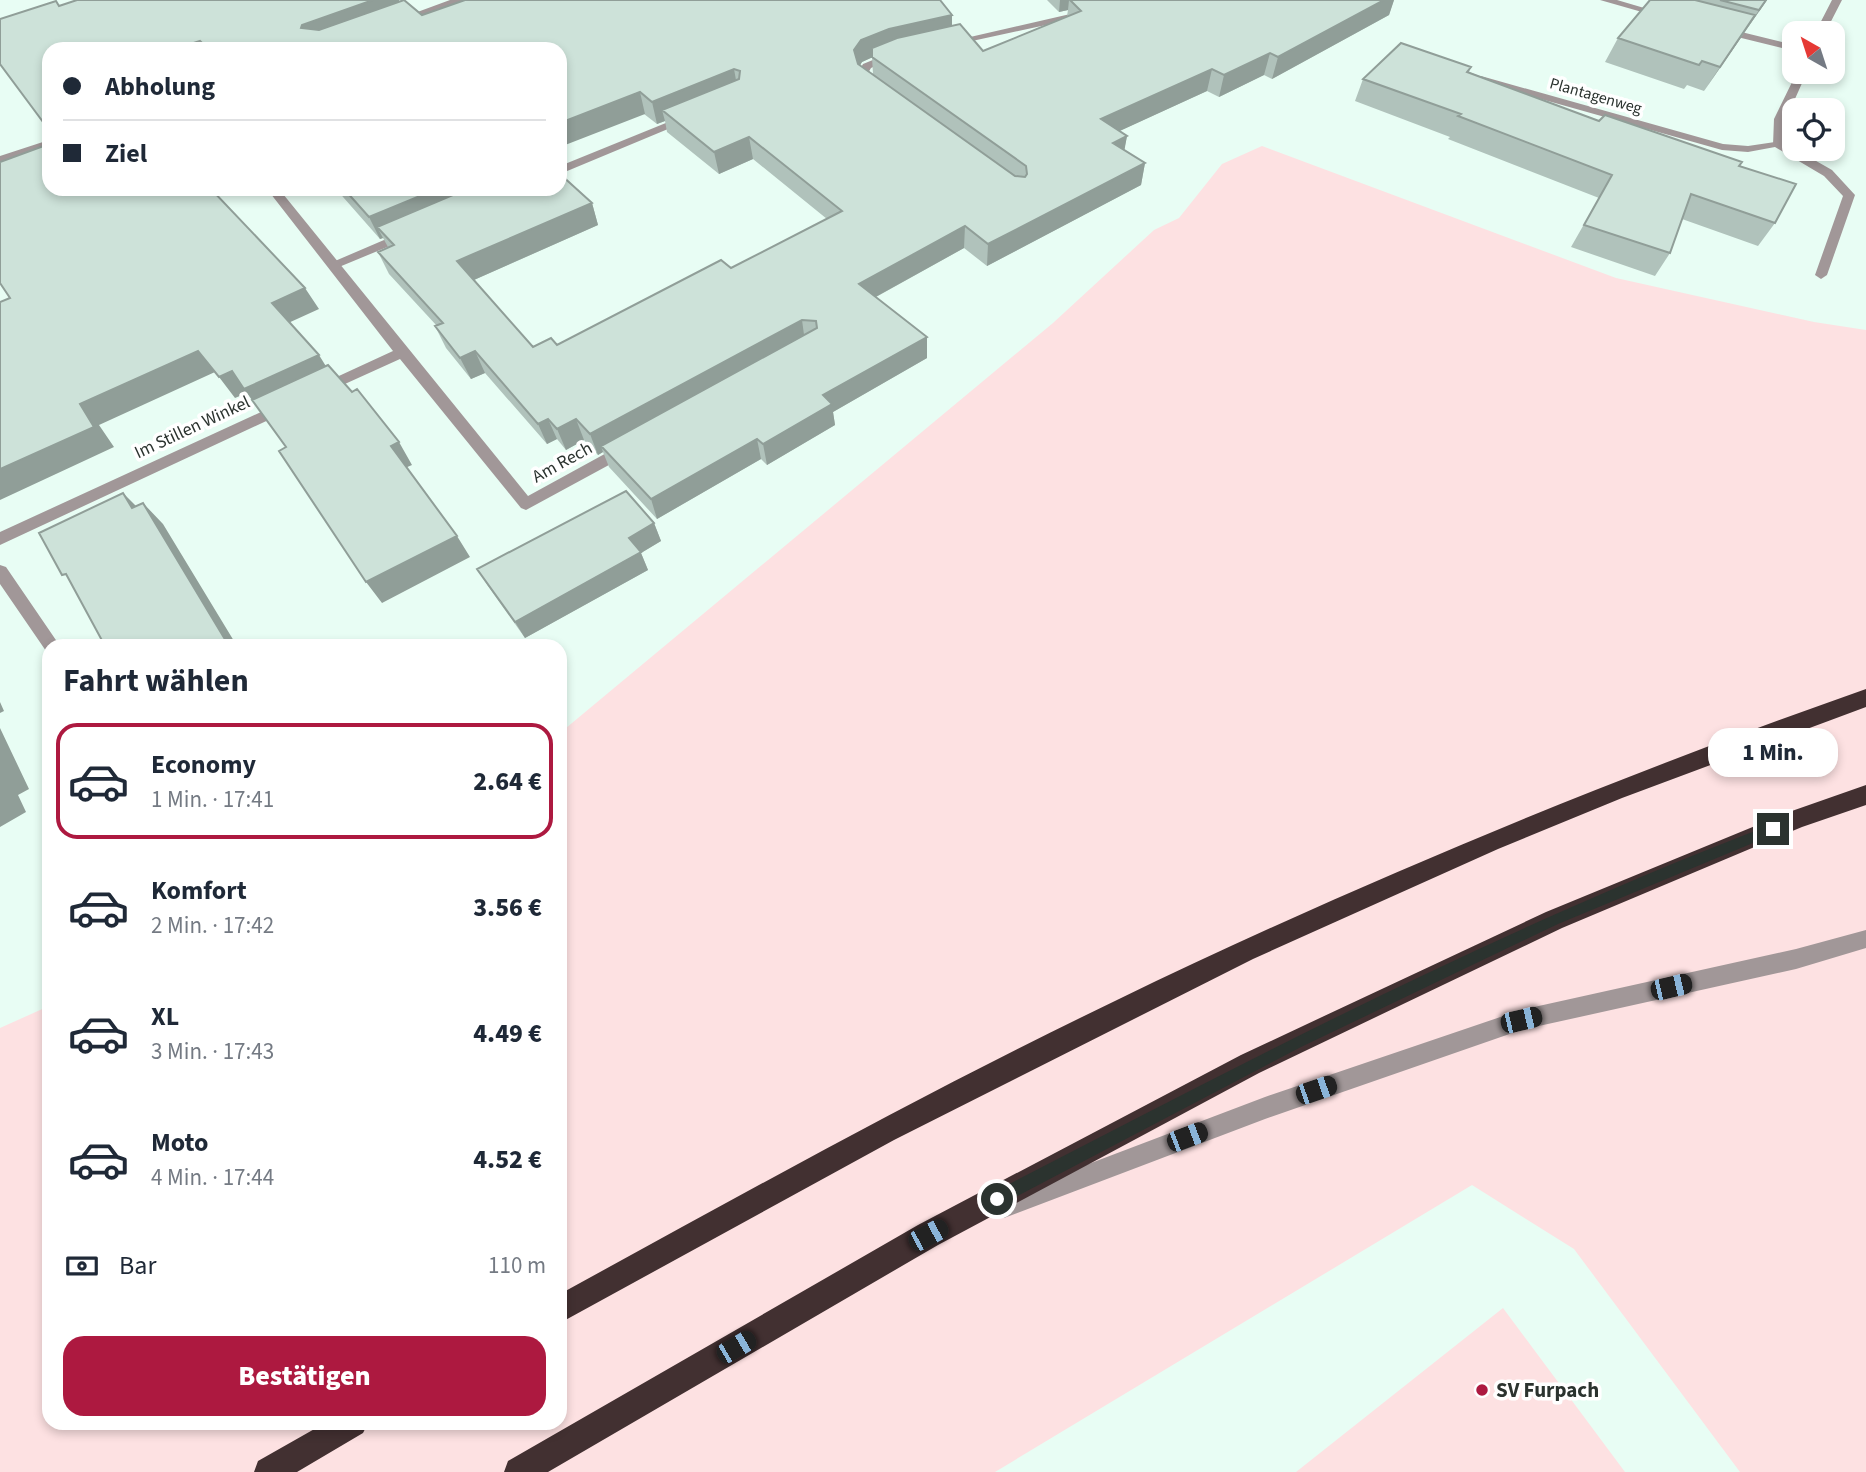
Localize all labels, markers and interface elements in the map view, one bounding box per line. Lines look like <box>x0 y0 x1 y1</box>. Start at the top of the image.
north arrow <box>1782 21 1844 84</box>
map controls <box>1782 21 1845 161</box>
text: Abholung <box>105 68 215 105</box>
street label: Plantagenweg <box>1547 72 1644 120</box>
button: locate <box>1782 98 1845 161</box>
text: Ziel <box>105 135 147 172</box>
street label: Im Stillen Winkel <box>130 390 254 465</box>
street label: Am Rech <box>528 436 597 489</box>
text: Fahrt wählen <box>63 658 249 704</box>
callout: 1 Min. <box>1708 728 1838 776</box>
text: 1 Min. <box>1742 736 1804 769</box>
text: Economy <box>151 746 256 783</box>
icon: car <box>67 750 130 813</box>
text: 2.64 € <box>473 763 542 800</box>
text: 1 Min. · 17:41 <box>151 783 274 816</box>
route end <box>1757 813 1789 845</box>
text: Komfort <box>151 872 247 909</box>
icon: car <box>67 876 130 939</box>
text: 3.56 € <box>473 889 542 926</box>
text: 2 Min. · 17:42 <box>151 909 274 942</box>
car <box>1649 972 1694 1002</box>
text: XL <box>151 998 179 1035</box>
icon: car <box>67 1002 130 1065</box>
car <box>1499 1005 1544 1035</box>
text: 4.49 € <box>473 1015 542 1052</box>
text: 3 Min. · 17:43 <box>151 1035 274 1068</box>
car <box>1293 1073 1340 1107</box>
car <box>1164 1120 1211 1154</box>
text: Moto <box>151 1124 208 1161</box>
icon: car <box>67 1128 130 1191</box>
text: 4.52 € <box>473 1141 542 1178</box>
text: 4 Min. · 17:44 <box>151 1161 274 1194</box>
route start <box>981 1183 1013 1215</box>
car <box>905 1216 952 1254</box>
icon: cash <box>63 1247 101 1285</box>
text: Bar <box>119 1247 156 1284</box>
text: 110 m <box>488 1249 546 1282</box>
car <box>713 1327 760 1367</box>
button: Bestätigen <box>63 1336 546 1416</box>
place label: SV Furpach <box>1496 1375 1599 1405</box>
marker: SV Furpach <box>1474 1382 1490 1398</box>

